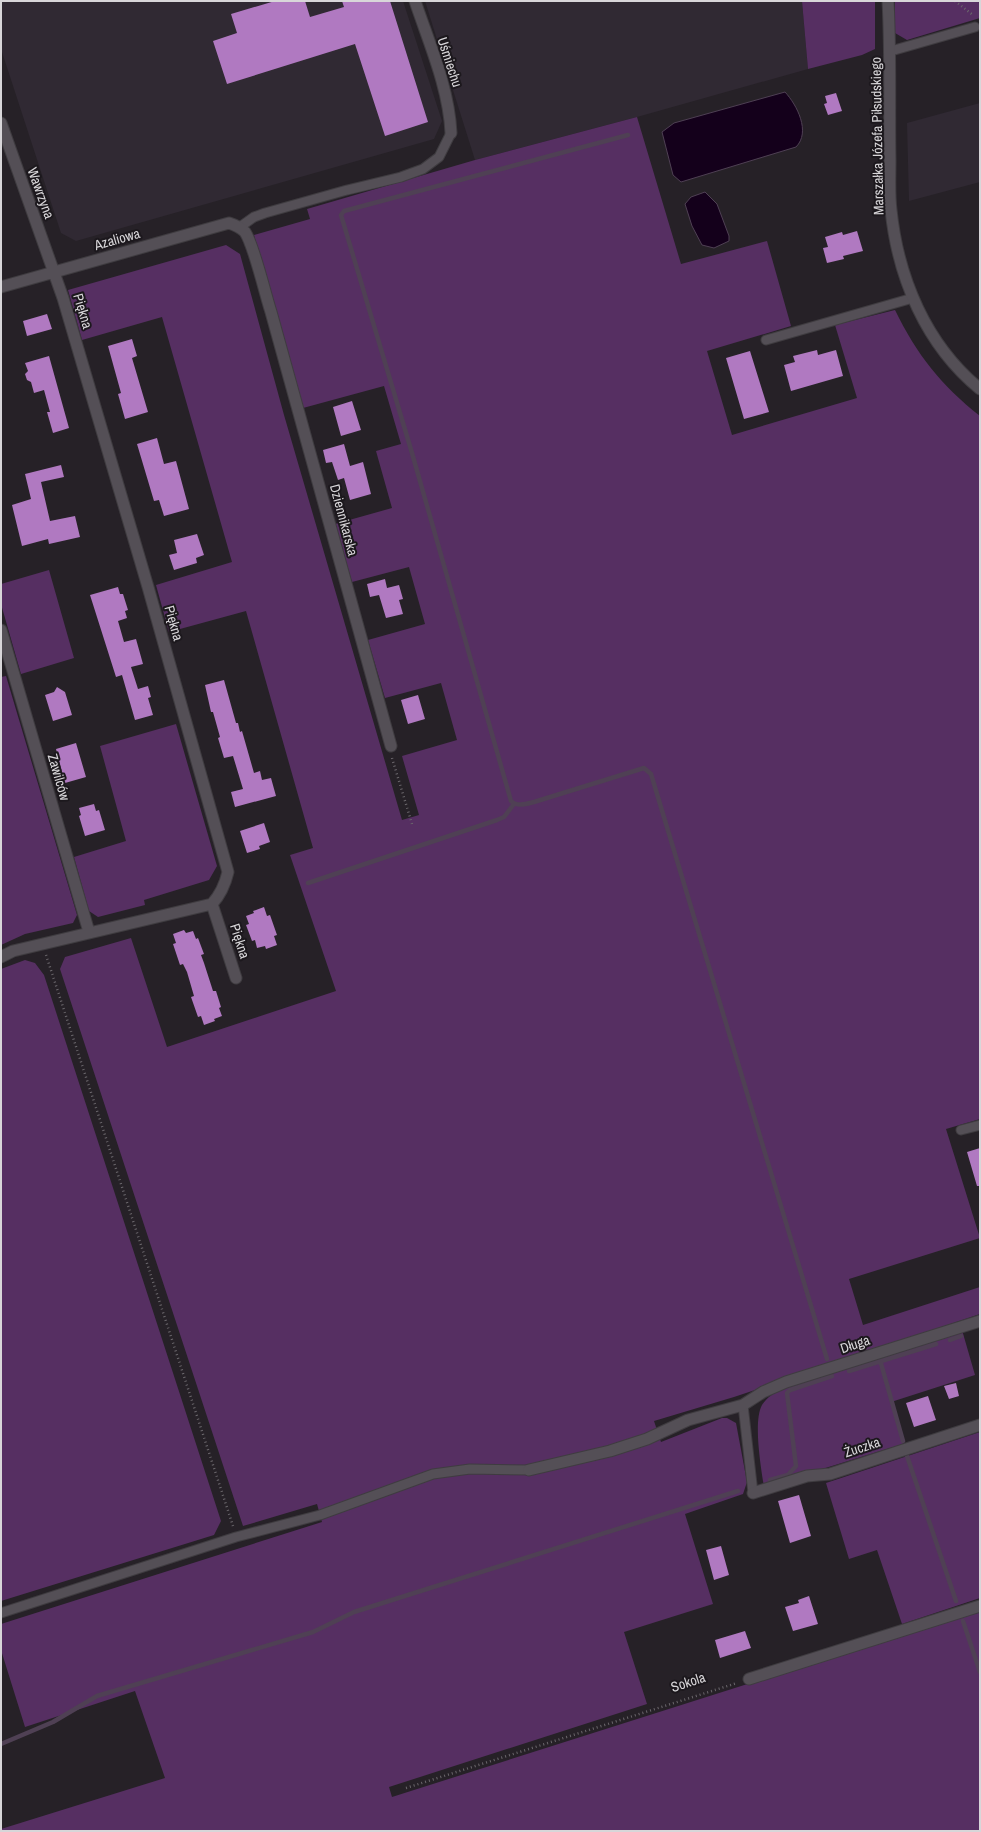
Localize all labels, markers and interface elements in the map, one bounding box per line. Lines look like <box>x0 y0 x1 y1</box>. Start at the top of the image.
street label: Uśmiechu <box>433 35 467 89</box>
street label: Marszałka Józefa Piłsudskiego <box>867 57 887 215</box>
street label: Wawrzyna <box>23 165 59 222</box>
street label: Azaliowa <box>91 224 142 254</box>
street label: Piękna <box>69 291 97 331</box>
street label: Dziennikarska <box>326 482 362 558</box>
street label: Piękna <box>160 603 188 643</box>
street label: Zawilców <box>44 752 74 803</box>
street label: Piękna <box>226 921 254 961</box>
street label: Długa <box>838 1331 873 1357</box>
street label: Żuczka <box>842 1433 883 1461</box>
street label: Sokola <box>669 1668 708 1696</box>

